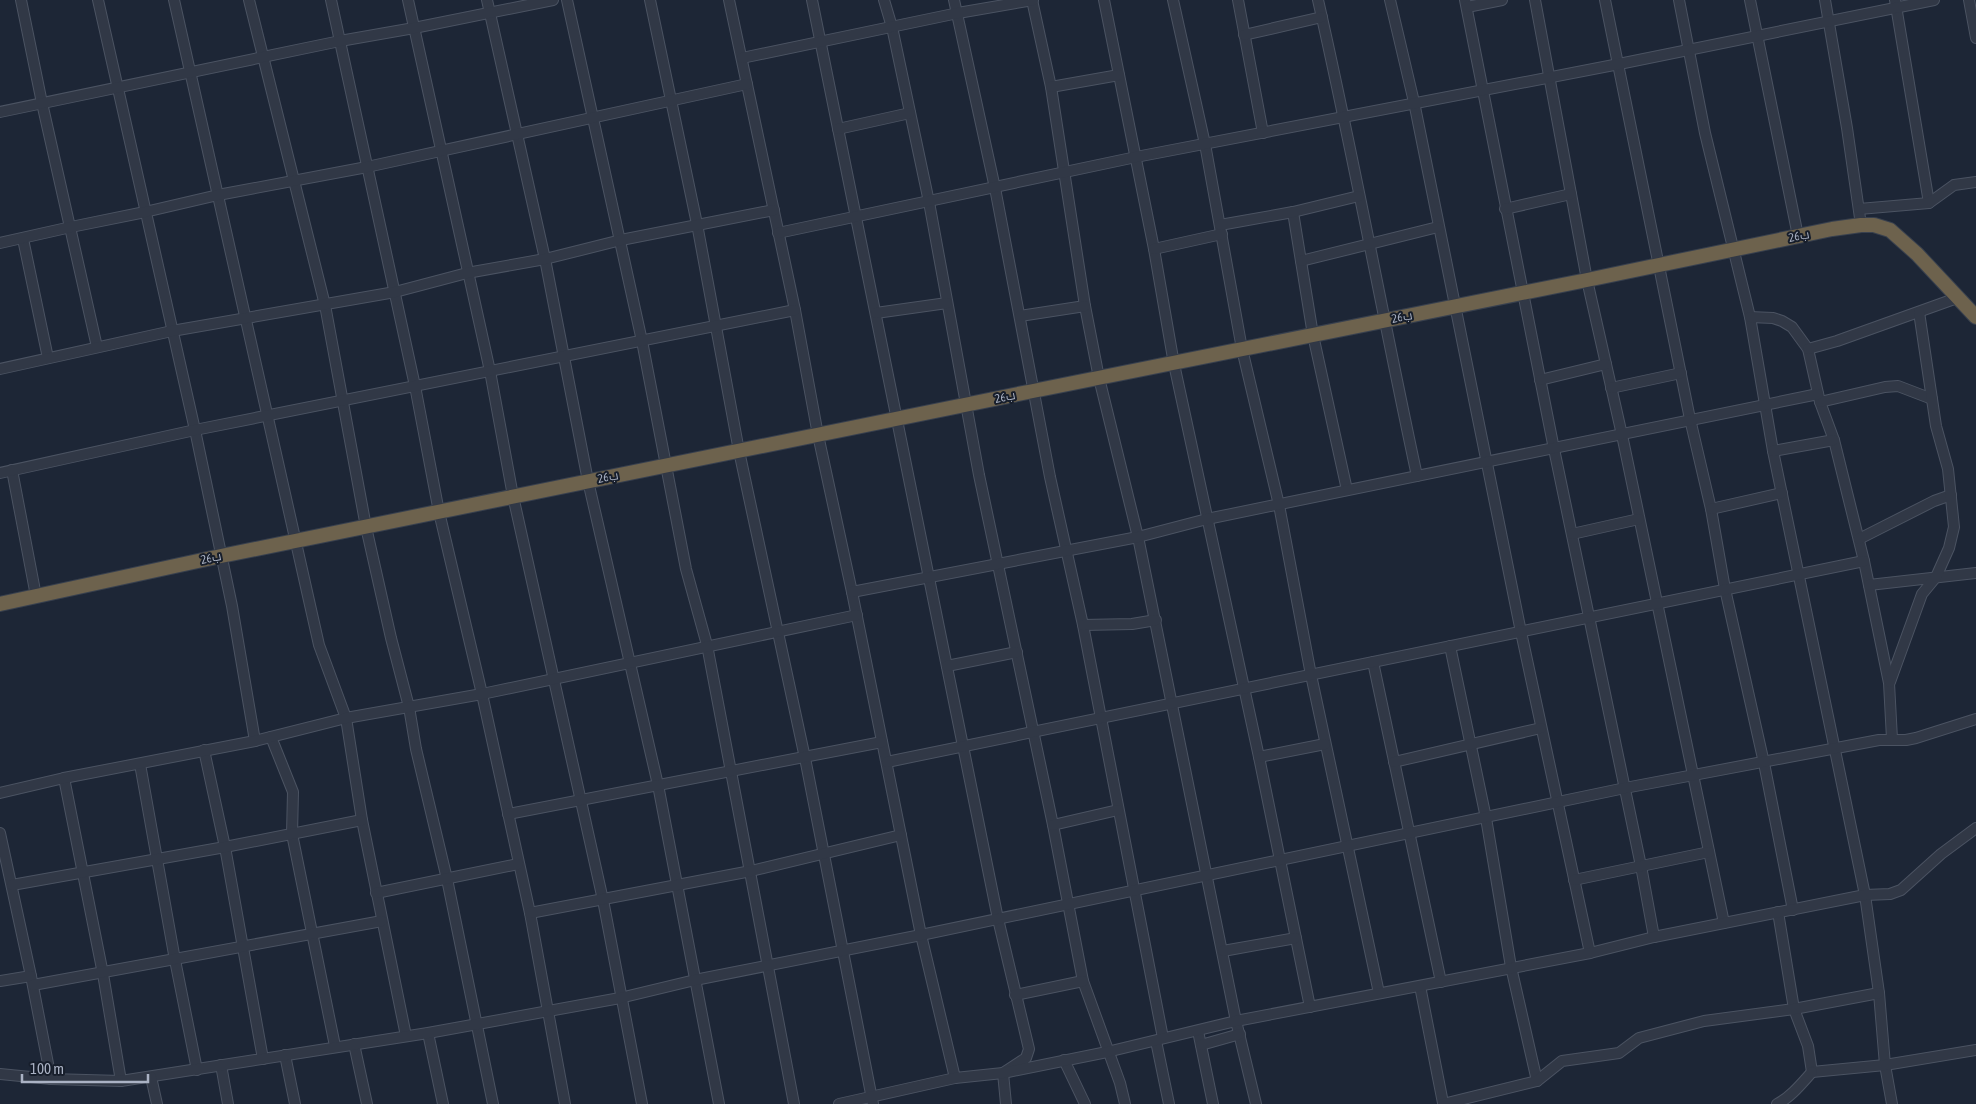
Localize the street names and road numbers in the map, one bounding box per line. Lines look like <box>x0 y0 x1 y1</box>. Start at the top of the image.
street label: 26ب <box>1787 227 1811 245</box>
street label: 26ب <box>1390 308 1414 326</box>
street label: 26ب <box>993 388 1017 406</box>
street label: 26ب <box>596 468 620 486</box>
street label: 26ب <box>199 549 223 567</box>

